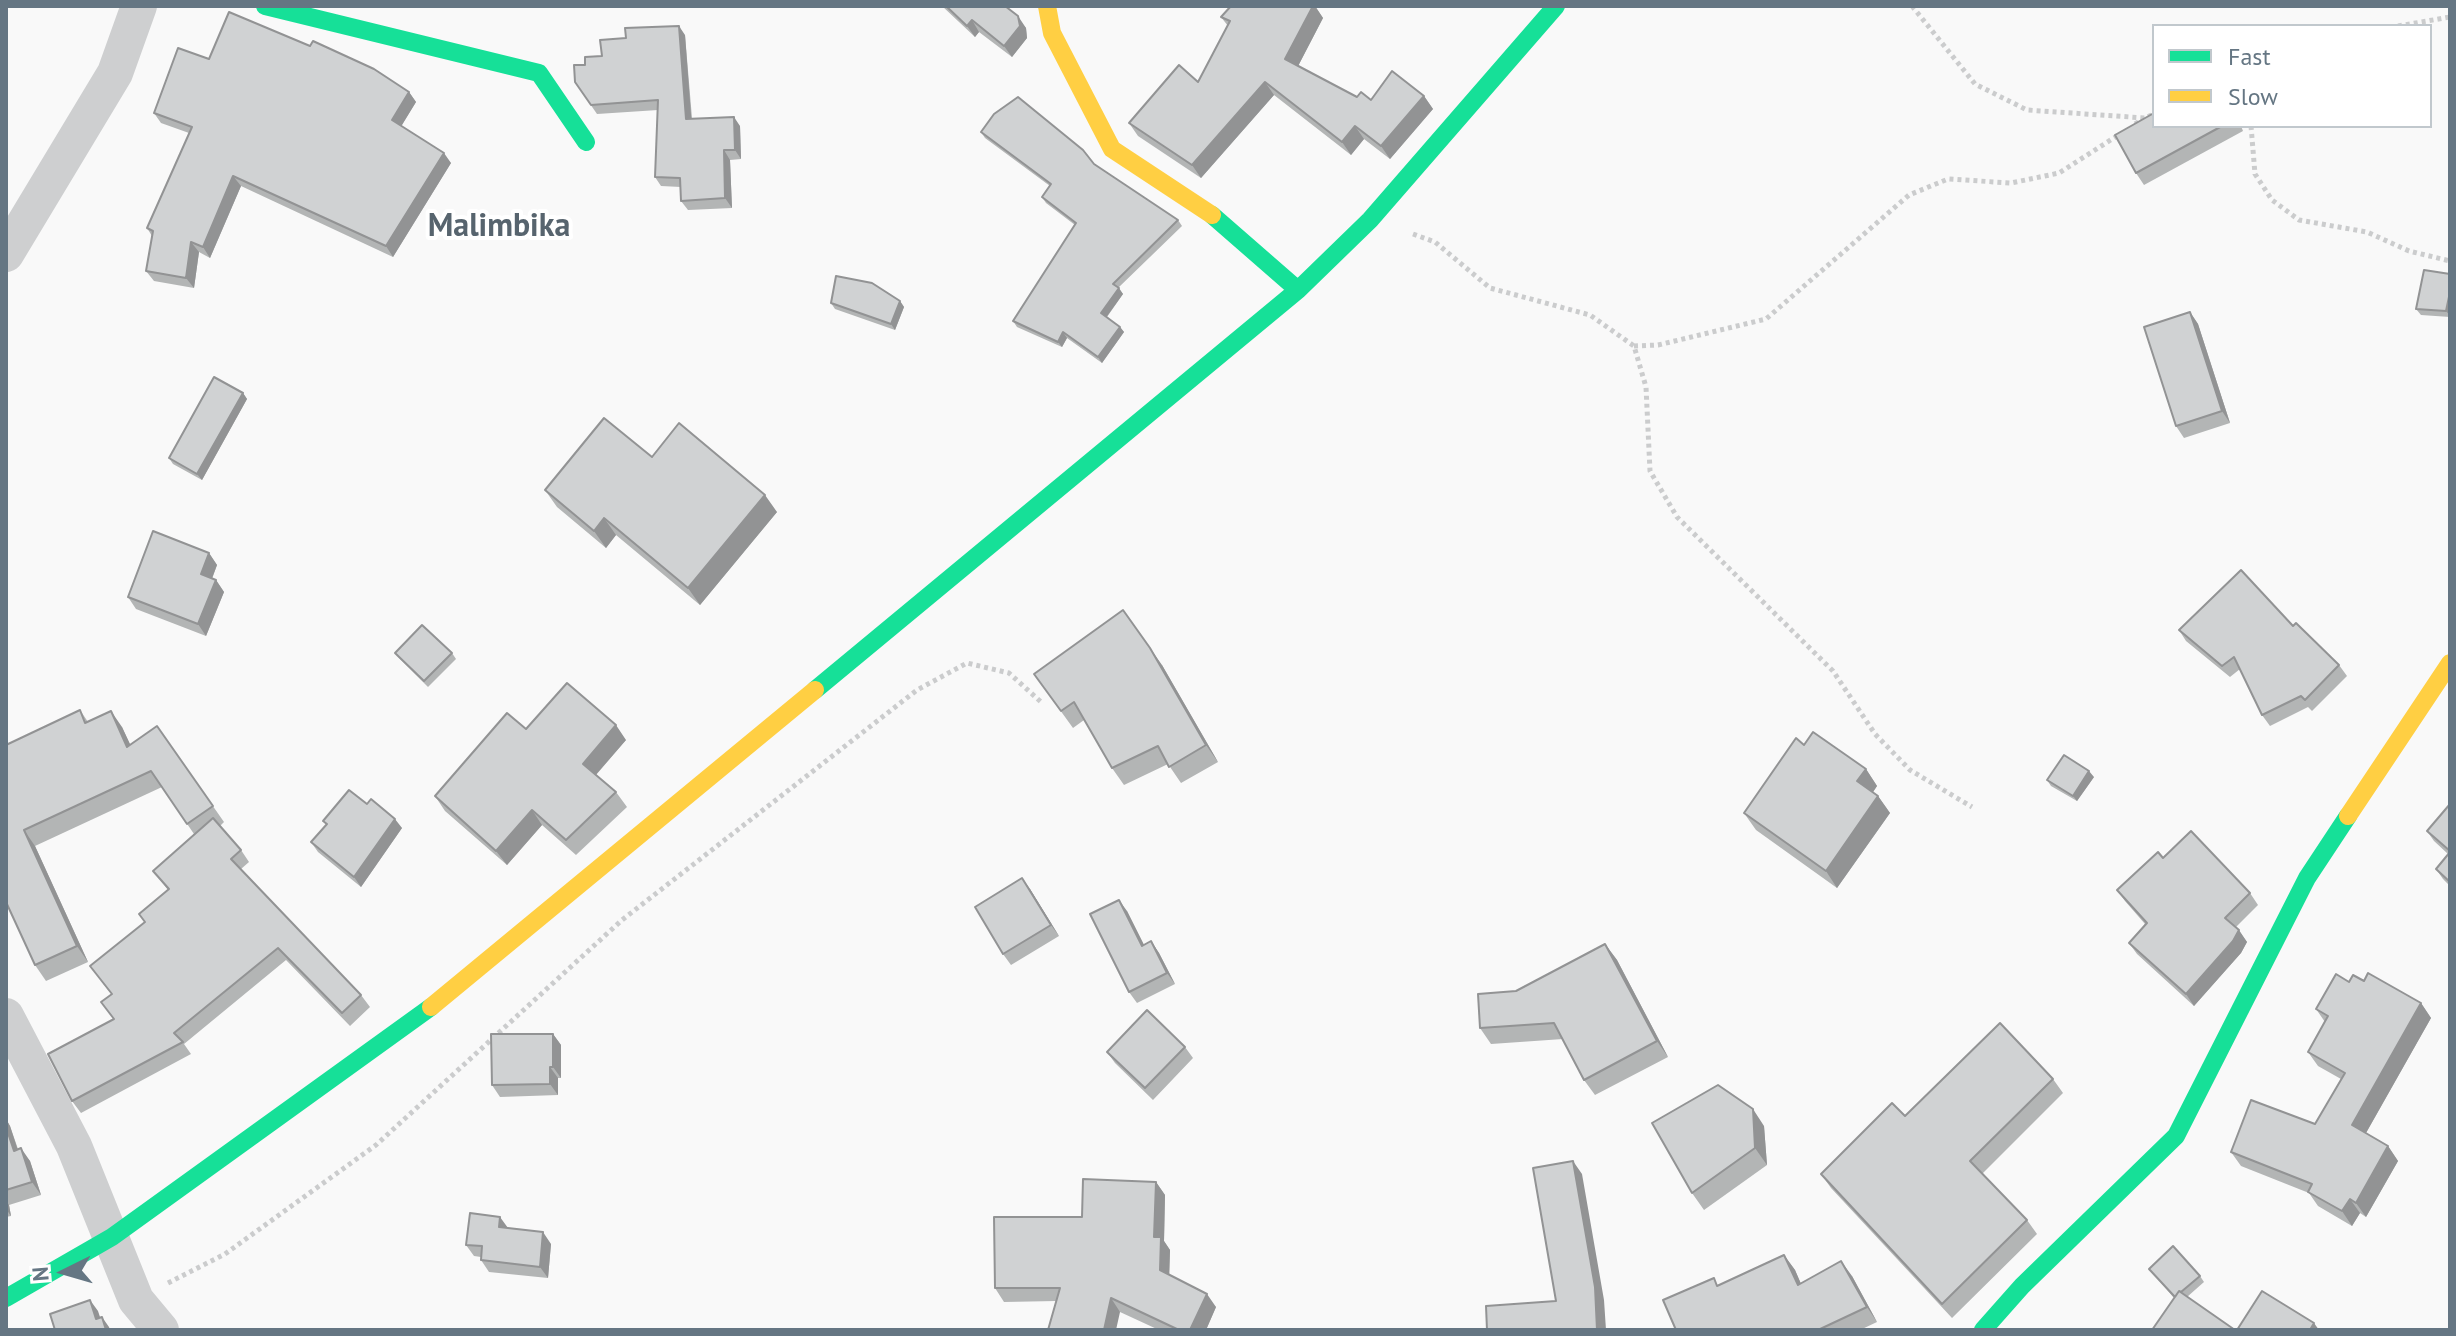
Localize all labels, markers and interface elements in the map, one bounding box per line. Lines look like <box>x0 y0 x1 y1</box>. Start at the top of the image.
legend <box>2152 24 2432 128</box>
text: Fast <box>2228 41 2271 72</box>
text: Slow <box>2228 81 2278 112</box>
district label: Malimbika <box>428 208 570 246</box>
north arrow <box>24 1232 104 1312</box>
text: N <box>26 1266 55 1283</box>

